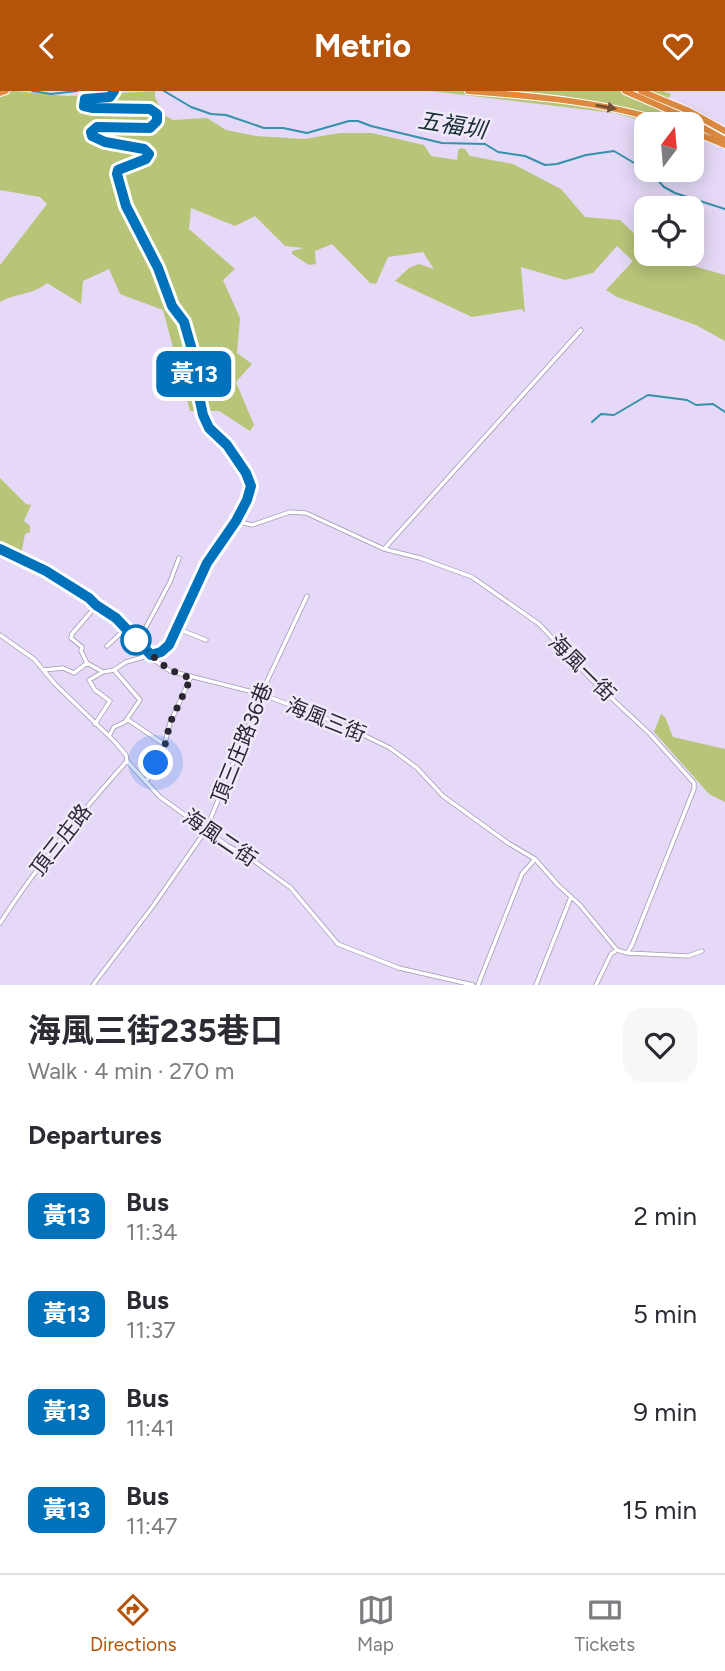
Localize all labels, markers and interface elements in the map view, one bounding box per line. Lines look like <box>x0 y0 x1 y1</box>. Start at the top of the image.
icon: back <box>28 27 66 65</box>
text: Metrio <box>314 27 411 65</box>
icon: heart <box>659 27 697 65</box>
one-way arrow <box>595 102 617 113</box>
water label: 五福圳 <box>416 106 491 145</box>
north arrow <box>634 112 704 182</box>
map controls <box>634 112 704 266</box>
button: locate <box>634 196 704 266</box>
line badge: 黃13 <box>154 351 234 397</box>
text: 黃13 <box>170 359 218 388</box>
unlabelled marker <box>121 625 151 655</box>
street label: 海風一街 <box>544 629 621 706</box>
street label: 頂三庄路36巷 <box>206 679 277 807</box>
street label: 海風三街 <box>283 692 370 747</box>
your location <box>138 745 173 780</box>
street label: 頂三庄路 <box>25 799 96 880</box>
street label: 海風二街 <box>178 804 262 871</box>
button: heart <box>623 1008 697 1082</box>
text: 海風三街235巷口 <box>28 1011 283 1050</box>
text: Walk · 4 min · 270 m <box>28 1057 234 1085</box>
text: Departures <box>28 1119 162 1151</box>
text: Bus <box>126 1186 169 1218</box>
text: 2 min <box>633 1200 697 1232</box>
text: 黃13 <box>43 1201 90 1230</box>
text: 11:34 <box>126 1218 178 1246</box>
text: Bus <box>126 1284 169 1316</box>
text: 5 min <box>633 1298 697 1330</box>
text: 黃13 <box>43 1299 90 1328</box>
text: 11:37 <box>126 1316 176 1344</box>
text: Bus <box>126 1382 169 1414</box>
text: 9 min <box>633 1396 697 1428</box>
text: 黃13 <box>43 1397 90 1426</box>
text: 11:41 <box>126 1414 175 1442</box>
text: Bus <box>126 1480 169 1512</box>
text: 15 min <box>622 1494 697 1526</box>
text: 黃13 <box>43 1495 90 1524</box>
text: 11:47 <box>126 1512 177 1540</box>
tab: Directions <box>90 1591 177 1656</box>
tab: Map <box>357 1591 395 1656</box>
tab: Tickets <box>574 1591 635 1656</box>

